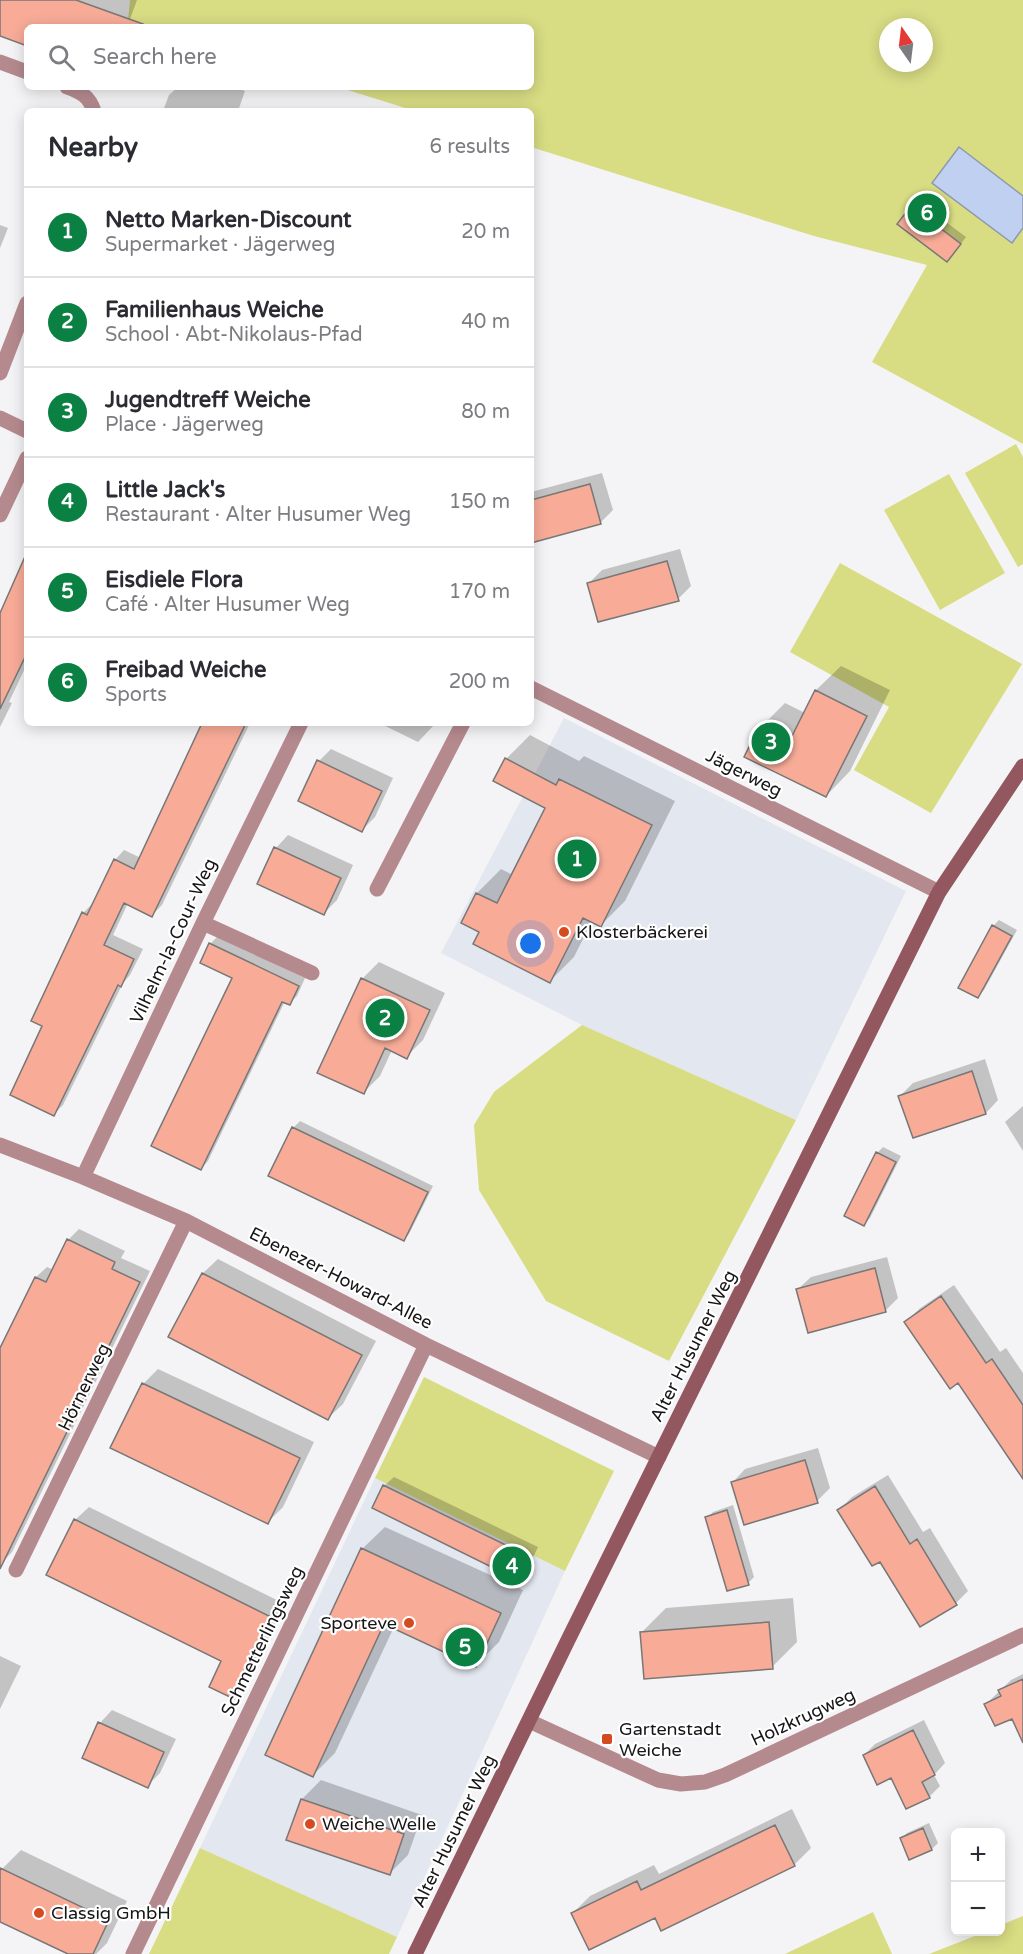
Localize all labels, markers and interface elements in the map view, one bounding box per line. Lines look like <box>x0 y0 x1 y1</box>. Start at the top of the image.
north arrow <box>879 18 933 72</box>
search box <box>24 24 534 90</box>
icon: search <box>45 41 78 74</box>
text: Search here <box>93 44 217 70</box>
text: Nearby <box>48 132 138 163</box>
text: 6 results <box>430 135 510 159</box>
pin: 6 <box>908 190 946 236</box>
text: Netto Marken-Discount <box>105 207 352 233</box>
text: 1 <box>61 220 74 244</box>
text: 20 m <box>461 220 510 244</box>
text: Supermarket · Jägerweg <box>105 233 335 257</box>
text: Familienhaus Weiche <box>105 297 324 323</box>
text: 2 <box>61 310 74 334</box>
text: 40 m <box>461 310 510 334</box>
text: School · Abt-Nikolaus-Pfad <box>105 323 363 347</box>
text: Jugendtreff Weiche <box>105 387 311 413</box>
text: 3 <box>61 400 74 424</box>
text: 80 m <box>461 400 510 424</box>
text: Place · Jägerweg <box>105 413 264 437</box>
text: Little Jack's <box>105 477 225 503</box>
text: 4 <box>61 490 74 514</box>
text: 150 m <box>449 490 510 514</box>
text: Restaurant · Alter Husumer Weg <box>105 503 411 527</box>
text: Eisdiele Flora <box>105 567 243 593</box>
text: 5 <box>61 580 74 604</box>
text: 170 m <box>449 580 510 604</box>
text: Café · Alter Husumer Weg <box>105 593 350 617</box>
text: Freibad Weiche <box>105 657 266 683</box>
text: 6 <box>61 670 74 694</box>
text: 200 m <box>449 670 510 694</box>
text: Sports <box>105 683 167 707</box>
pin: 3 <box>752 720 790 764</box>
street label: Jägerweg <box>702 744 786 802</box>
pin: 1 <box>558 836 596 882</box>
street label: Vilhelm-la-Cour-Weg <box>125 855 221 1027</box>
place label: Klosterbäckerei <box>576 921 708 943</box>
marker: Klosterbäckerei <box>557 925 571 939</box>
your location <box>516 929 545 958</box>
pin: 2 <box>366 996 404 1040</box>
street label: Ebenezer-Howard-Allee <box>246 1222 436 1334</box>
street label: Alter Husumer Weg <box>645 1266 741 1426</box>
street label: Hörnerweg <box>53 1340 115 1434</box>
pin: 4 <box>492 1544 532 1588</box>
street label: Schmetterlingsweg <box>216 1562 308 1720</box>
place label: Sporteve <box>320 1612 397 1634</box>
marker: Sporteve <box>402 1616 416 1630</box>
pin: 5 <box>446 1624 484 1670</box>
street label: Holzkrugweg <box>747 1683 859 1751</box>
place label: Gartenstadt Weiche <box>619 1718 721 1761</box>
marker: Gartenstadt Weiche <box>600 1732 614 1746</box>
street label: Alter Husumer Weg <box>407 1751 501 1911</box>
place label: Weiche Welle <box>322 1813 436 1835</box>
marker: Weiche Welle <box>303 1817 317 1831</box>
map controls <box>951 1828 1005 1936</box>
button: + <box>951 1828 1005 1882</box>
button: − <box>951 1882 1005 1936</box>
place label: Classig GmbH <box>51 1902 171 1924</box>
marker: Classig GmbH <box>32 1906 46 1920</box>

